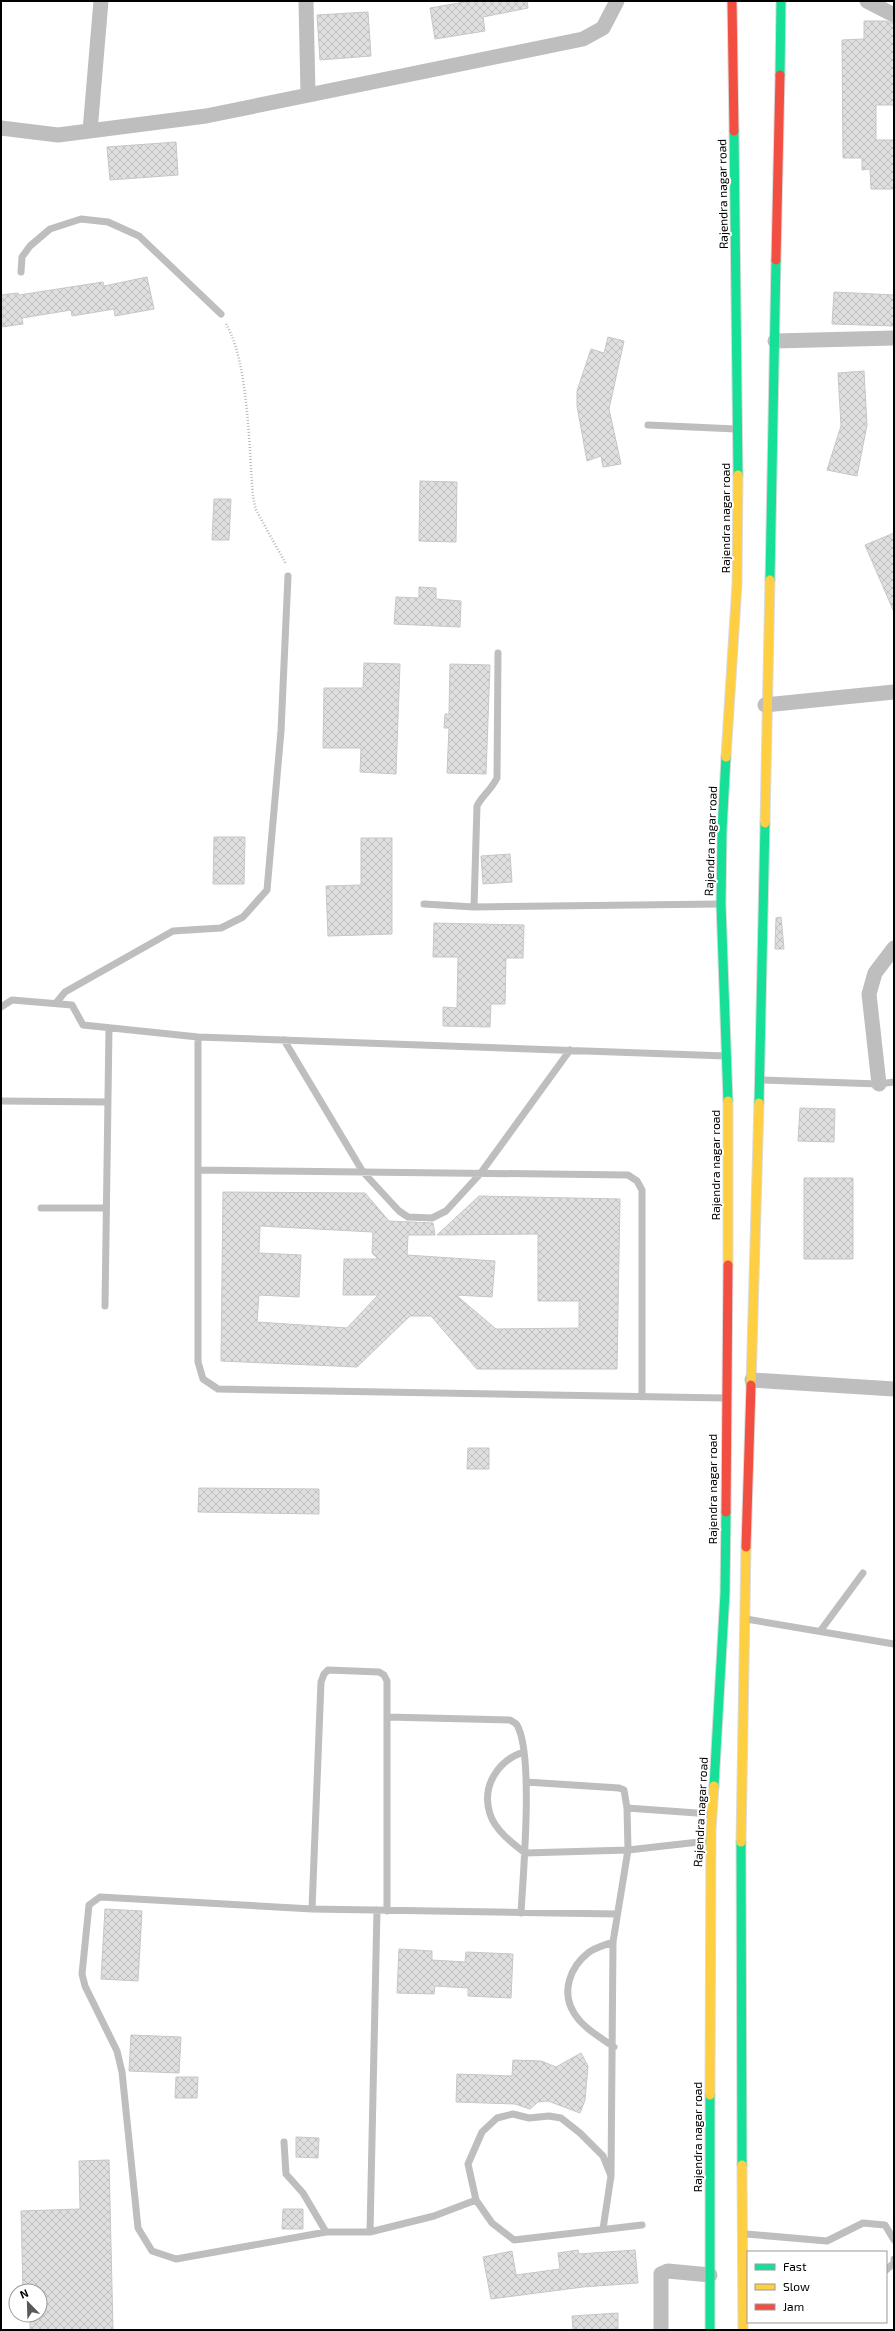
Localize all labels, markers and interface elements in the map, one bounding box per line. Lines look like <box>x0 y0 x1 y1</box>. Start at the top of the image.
street label: Rajendra nagar road <box>714 139 731 249</box>
street label: Rajendra nagar road <box>718 463 733 573</box>
street label: Rajendra nagar road <box>701 786 720 896</box>
street label: Rajendra nagar road <box>708 1110 723 1220</box>
street label: Rajendra nagar road <box>705 1434 720 1544</box>
street label: Rajendra nagar road <box>690 1756 711 1867</box>
street label: Rajendra nagar road <box>690 2082 705 2192</box>
legend <box>747 2251 887 2323</box>
text: Fast <box>783 2259 807 2273</box>
text: Slow <box>783 2279 810 2293</box>
north arrow <box>8 2283 48 2323</box>
text: N <box>18 2286 30 2301</box>
text: Jam <box>783 2299 804 2313</box>

